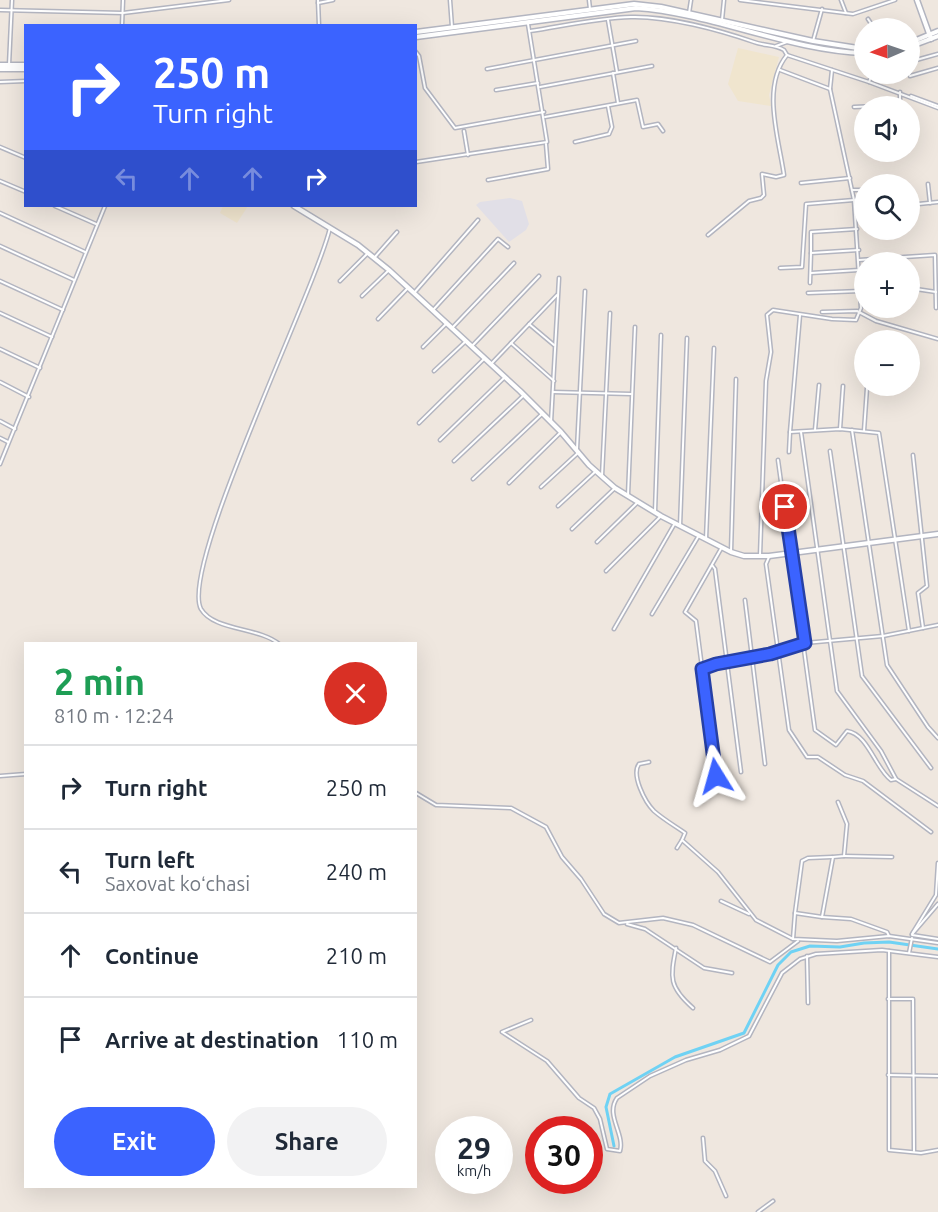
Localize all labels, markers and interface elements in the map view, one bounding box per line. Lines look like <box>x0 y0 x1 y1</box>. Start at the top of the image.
north arrow <box>854 18 920 84</box>
map controls <box>854 18 920 396</box>
icon: right <box>54 48 132 126</box>
text: 250 m <box>153 49 270 96</box>
button: sound <box>854 96 920 162</box>
text: Turn right <box>153 98 273 128</box>
icon: left <box>110 162 143 195</box>
icon: ahead <box>173 162 206 195</box>
icon: ahead <box>236 162 269 195</box>
icon: right <box>299 162 332 195</box>
button: search <box>854 174 920 240</box>
button: + <box>854 252 920 318</box>
button: − <box>854 330 920 396</box>
pin <box>759 481 810 532</box>
icon: arrive <box>768 490 801 523</box>
text: 2 min <box>54 661 145 702</box>
button: close <box>324 662 387 725</box>
text: 810 m · 12:24 <box>54 704 174 727</box>
position arrow <box>684 744 748 808</box>
icon: right <box>54 771 87 804</box>
text: Turn right <box>105 775 207 800</box>
text: 250 m <box>326 775 387 800</box>
text: Turn left <box>105 847 195 872</box>
icon: left <box>54 855 87 888</box>
text: 240 m <box>326 859 387 884</box>
text: Saxovat koʻchasi <box>105 872 250 895</box>
icon: ahead <box>54 939 87 972</box>
text: Continue <box>105 943 199 968</box>
text: 210 m <box>326 943 387 968</box>
icon: arrive <box>54 1023 87 1056</box>
text: Arrive at destination <box>105 1027 319 1052</box>
text: 110 m <box>337 1027 398 1052</box>
button: Exit <box>54 1107 215 1176</box>
button: Share <box>227 1107 387 1176</box>
speed limit sign: 30 <box>525 1116 603 1194</box>
text: 29 <box>457 1131 491 1165</box>
text: km/h <box>457 1162 491 1179</box>

